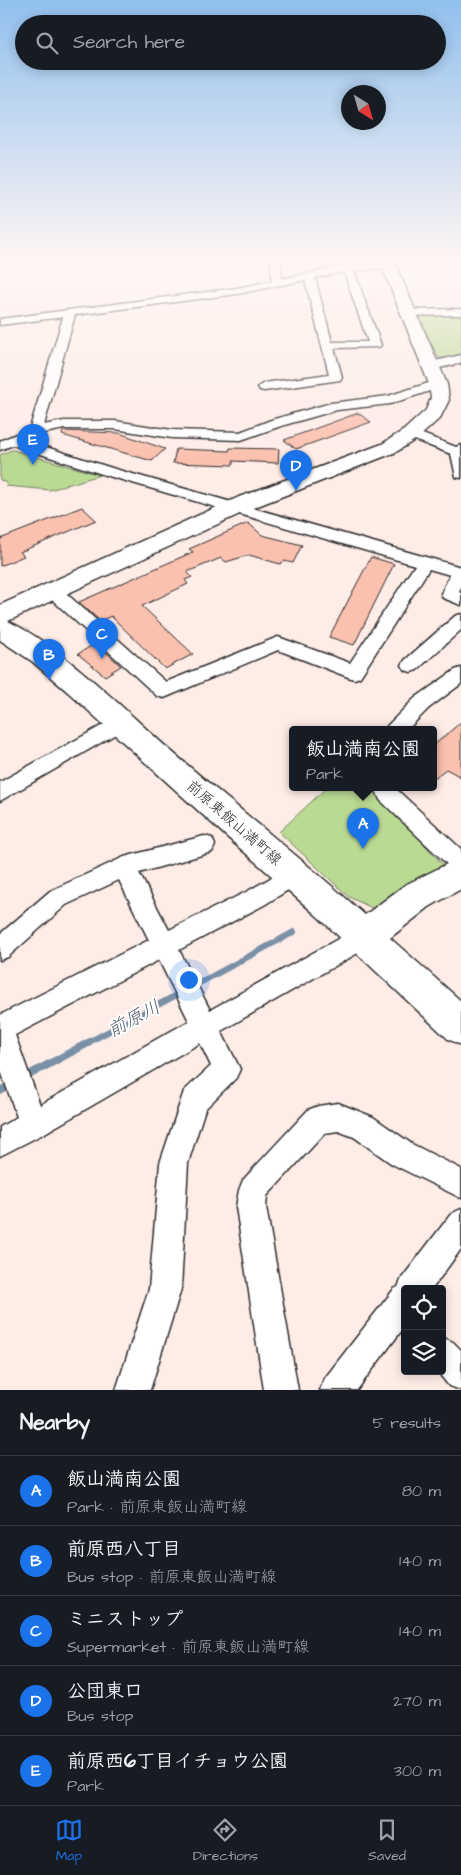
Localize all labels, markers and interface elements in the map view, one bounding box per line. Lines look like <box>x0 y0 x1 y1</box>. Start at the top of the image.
search box <box>15 15 446 70</box>
icon: search <box>33 29 61 57</box>
text: Search here <box>73 29 185 56</box>
north arrow <box>341 85 386 130</box>
pin: E <box>17 424 49 465</box>
pin: D <box>280 450 312 491</box>
pin: C <box>86 618 118 659</box>
pin: B <box>33 639 65 680</box>
popup <box>289 726 437 791</box>
text: 飯山満南公園 <box>306 736 420 763</box>
text: Park <box>306 763 343 785</box>
street label: 前原東飯山満町線 <box>182 776 286 870</box>
pin: A <box>347 808 379 849</box>
your location <box>176 967 202 993</box>
water label: 前原川 <box>102 994 166 1044</box>
map controls <box>401 1285 446 1375</box>
button: locate <box>401 1285 446 1330</box>
button: layers <box>401 1330 446 1375</box>
text: Nearby <box>20 1408 90 1437</box>
text: 5 results <box>373 1412 441 1434</box>
text: 飯山満南公園 <box>67 1466 181 1493</box>
text: A <box>31 1480 41 1502</box>
text: 80 m <box>402 1480 441 1502</box>
text: Park · 前原東飯山満町線 <box>67 1496 247 1518</box>
text: 前原西八丁目 <box>67 1536 181 1563</box>
text: B <box>30 1550 42 1572</box>
text: 140 m <box>399 1550 441 1572</box>
text: Bus stop · 前原東飯山満町線 <box>67 1566 276 1588</box>
text: ミニストップ <box>67 1606 183 1633</box>
text: C <box>30 1620 42 1642</box>
text: 140 m <box>399 1620 441 1642</box>
text: Supermarket · 前原東飯山満町線 <box>67 1636 309 1658</box>
text: 公団東口 <box>67 1678 143 1705</box>
text: D <box>31 1690 41 1712</box>
text: 270 m <box>393 1690 441 1712</box>
text: Bus stop <box>67 1705 133 1727</box>
text: 前原西6丁目イチョウ公園 <box>67 1748 288 1775</box>
text: E <box>31 1760 41 1782</box>
text: 300 m <box>394 1760 441 1782</box>
text: Park <box>67 1775 104 1797</box>
tab: Map <box>55 1816 83 1866</box>
tab: Directions <box>193 1816 258 1866</box>
tab: Saved <box>368 1816 406 1866</box>

